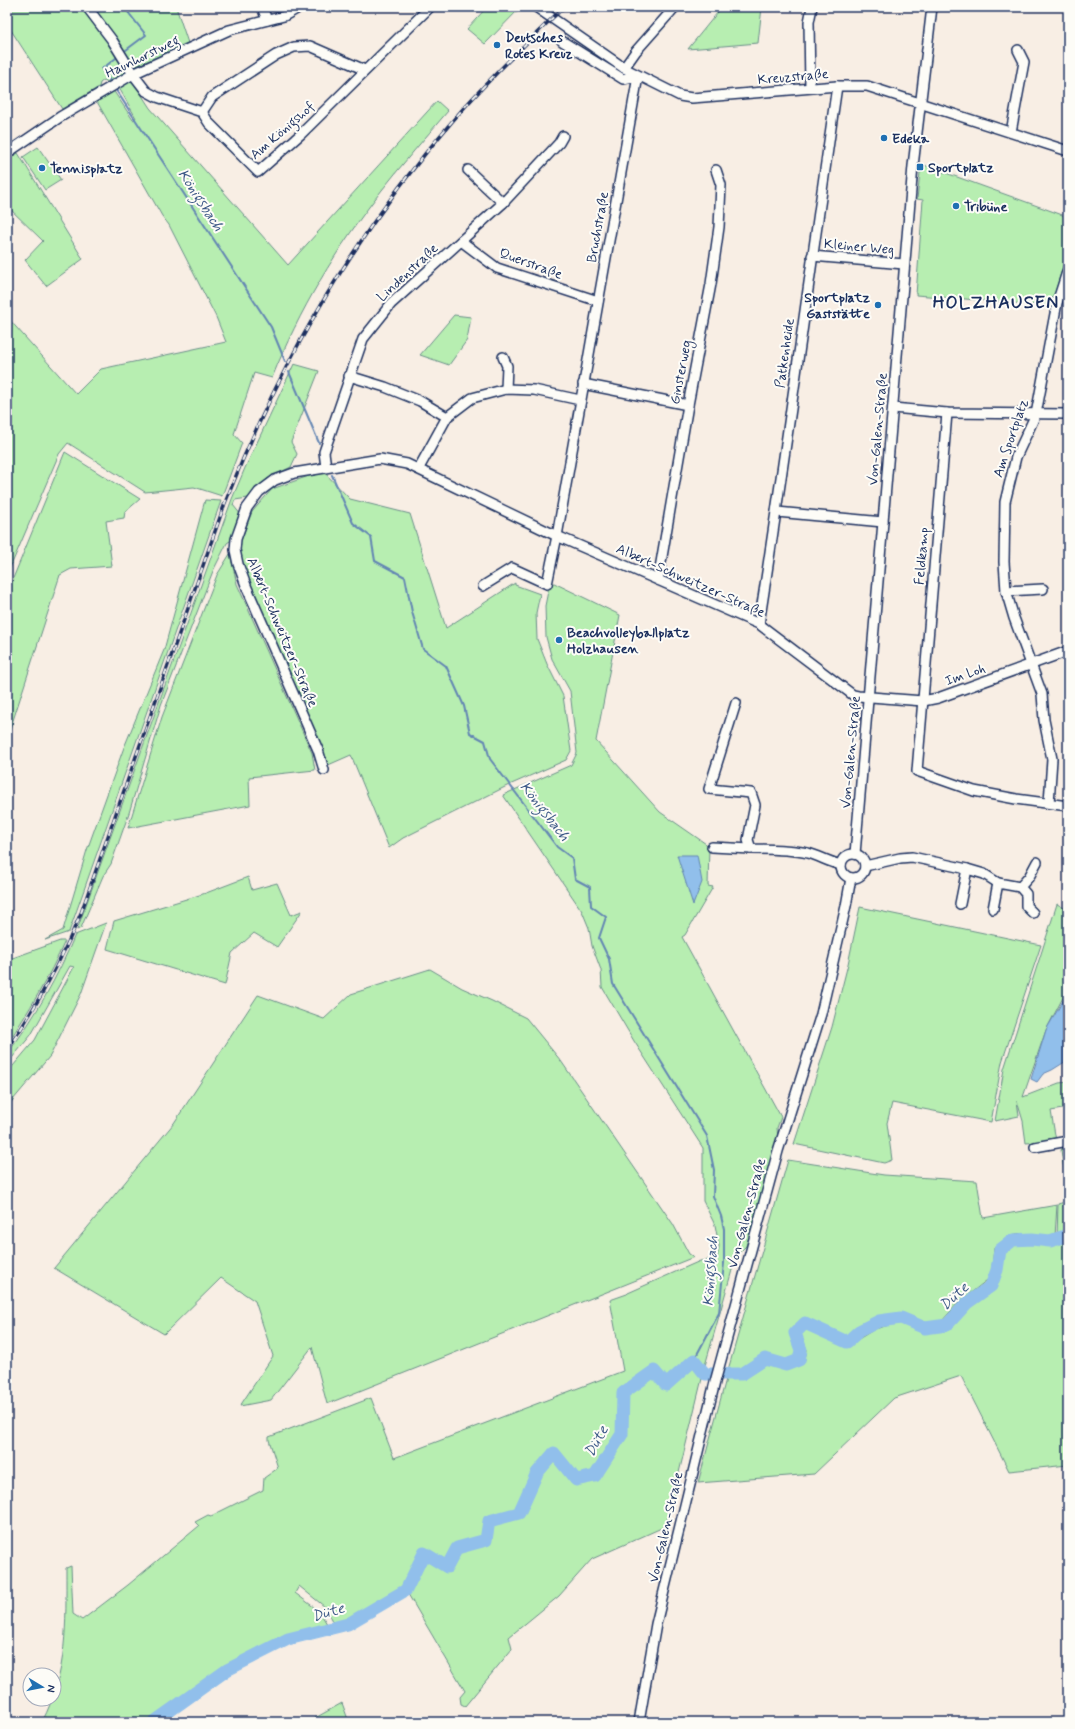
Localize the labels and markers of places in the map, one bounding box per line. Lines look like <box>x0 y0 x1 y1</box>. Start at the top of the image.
place label: Deutsches Rotes Kreuz <box>505 29 573 63</box>
marker: Deutsches Rotes Kreuz <box>492 40 502 50</box>
place label: Edeka <box>892 130 930 148</box>
marker: Edeka <box>879 133 889 143</box>
place label: Sportplatz <box>928 159 994 177</box>
place label: Tennisplatz <box>50 160 123 178</box>
marker: Sportplatz <box>915 162 925 172</box>
marker: Tennisplatz <box>37 163 47 173</box>
place label: Tribüne <box>964 198 1007 216</box>
marker: Tribüne <box>951 201 961 211</box>
place label: Sportplatz Gaststätte <box>804 289 870 323</box>
marker: Sportplatz Gaststätte <box>873 300 883 310</box>
place label: Beachvolleyballplatz Holzhausen <box>567 624 690 658</box>
marker: Beachvolleyballplatz Holzhausen <box>554 635 564 645</box>

